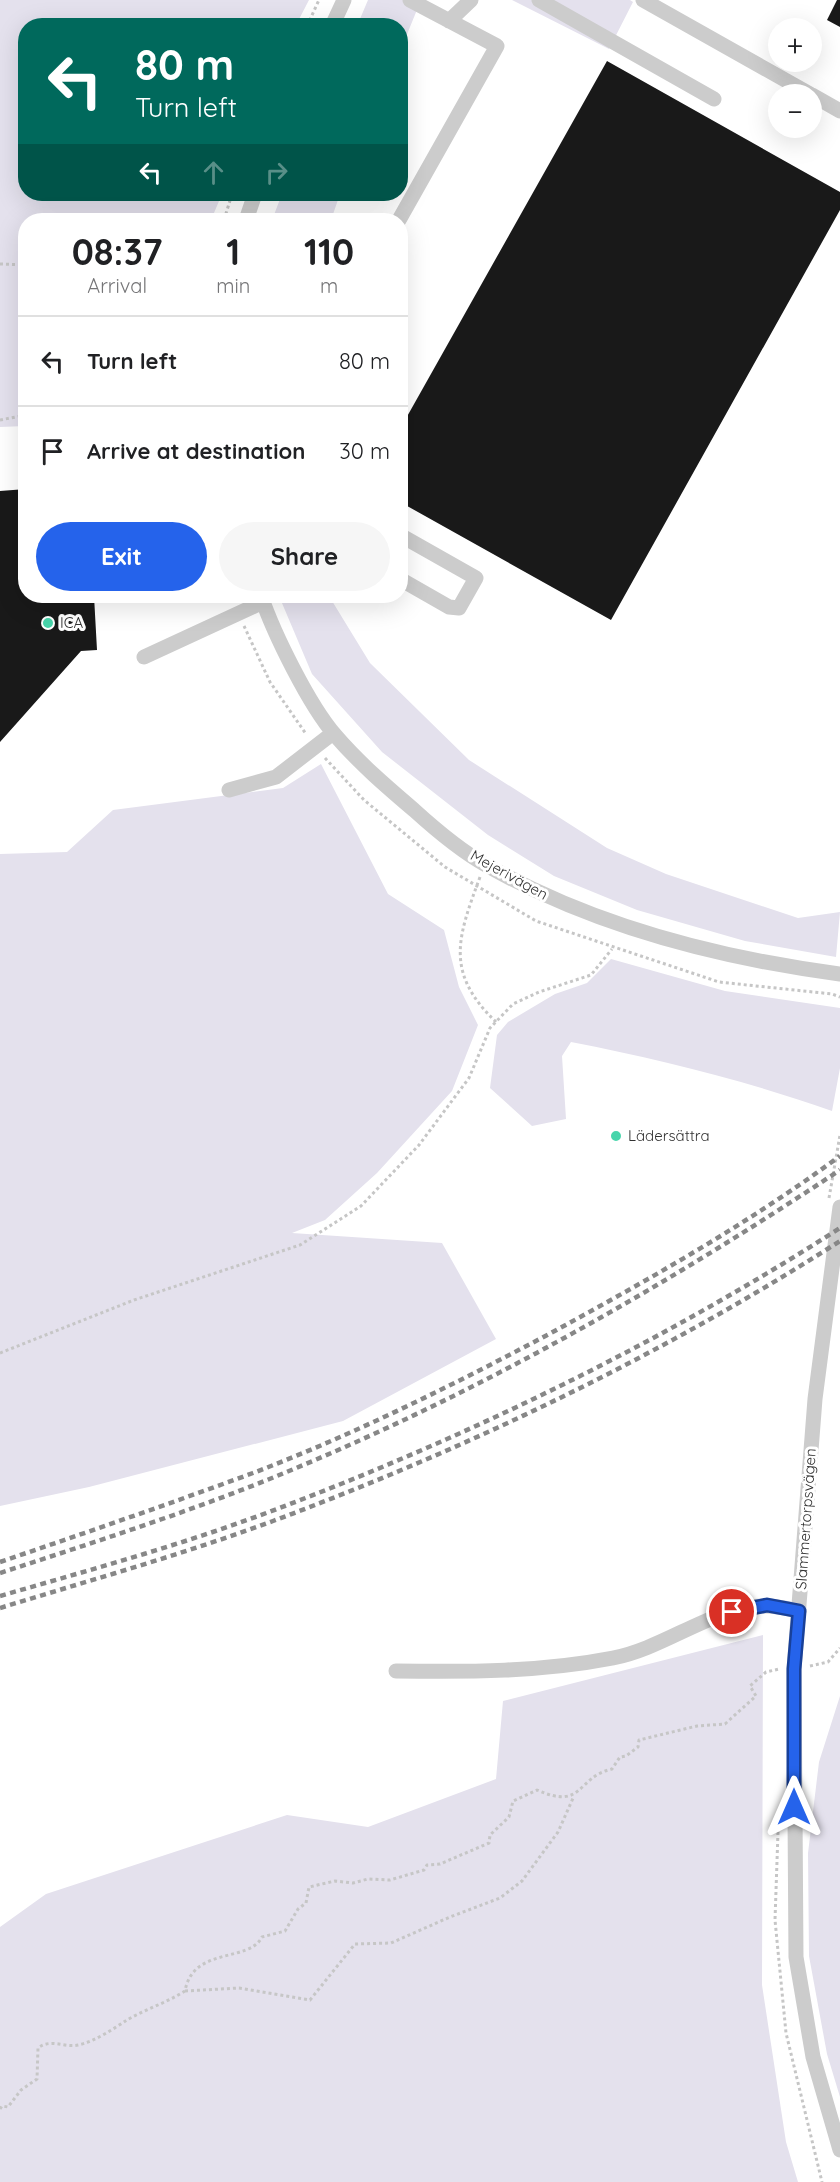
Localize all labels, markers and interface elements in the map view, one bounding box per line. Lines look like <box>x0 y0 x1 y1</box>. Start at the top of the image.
map controls <box>768 18 822 138</box>
button: + <box>768 18 822 72</box>
text: 80 m <box>135 38 234 91</box>
icon: left <box>36 42 114 120</box>
button: − <box>768 84 822 138</box>
text: Turn left <box>135 90 237 124</box>
icon: left <box>134 156 167 189</box>
icon: ahead <box>197 156 230 189</box>
icon: right <box>260 156 293 189</box>
text: 08:37 <box>72 229 163 274</box>
text: 1 <box>226 229 240 274</box>
text: 110 <box>304 229 354 274</box>
text: Arrival <box>87 273 147 298</box>
text: min <box>216 273 250 298</box>
text: m <box>320 273 338 298</box>
icon: left <box>36 345 69 378</box>
text: Turn left <box>87 347 177 375</box>
text: 80 m <box>339 347 390 375</box>
icon: arrive <box>36 435 69 468</box>
text: Arrive at destination <box>87 437 305 465</box>
text: 30 m <box>339 437 390 465</box>
button: Exit <box>36 522 207 591</box>
button: Share <box>219 522 390 591</box>
place label: ICA <box>60 613 84 632</box>
marker: ICA <box>41 616 55 630</box>
street label: Mejerivägen <box>467 846 551 904</box>
place label: Lädersättra <box>628 1126 710 1145</box>
marker: Lädersättra <box>609 1129 623 1143</box>
street label: Slammertorpsvägen <box>791 1448 820 1590</box>
pin <box>706 1586 757 1637</box>
icon: arrive <box>715 1595 748 1628</box>
position arrow <box>762 1775 826 1839</box>

